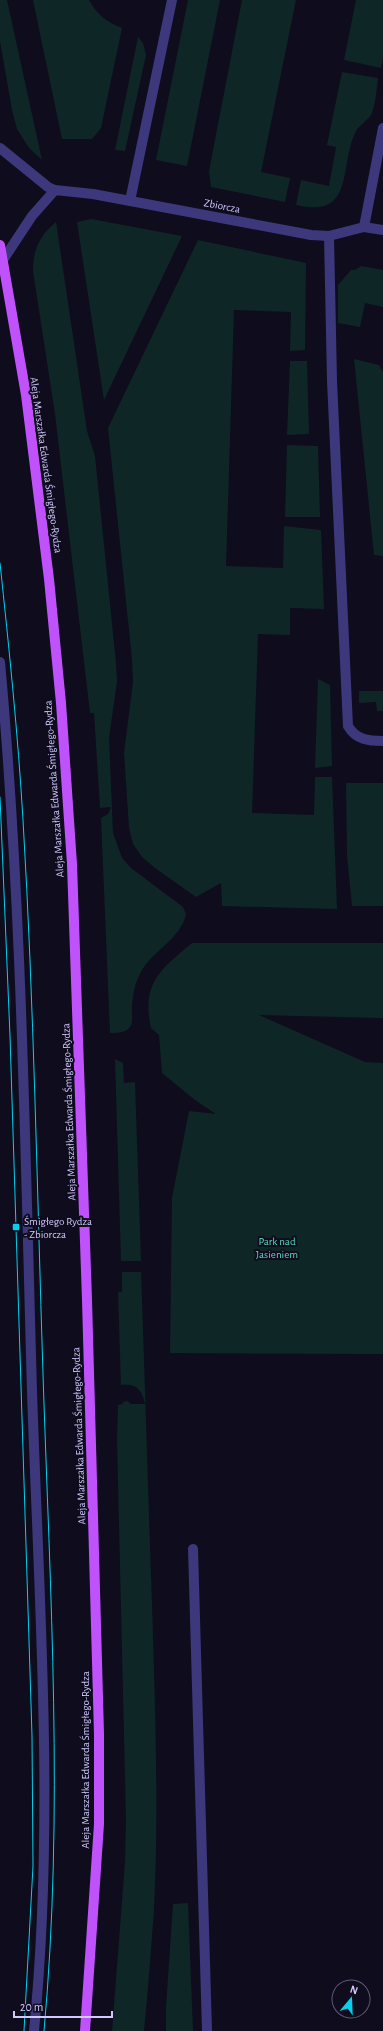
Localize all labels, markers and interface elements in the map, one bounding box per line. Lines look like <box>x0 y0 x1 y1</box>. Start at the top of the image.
street label: Zbiorcza <box>203 197 241 215</box>
street label: Aleja Marszałka Edwarda Śmigłego-Rydza <box>28 376 65 554</box>
street label: Aleja Marszałka Edwarda Śmigłego-Rydza <box>41 700 66 878</box>
street label: Aleja Marszałka Edwarda Śmigłego-Rydza <box>59 1023 78 1201</box>
place label: Śmigłego Rydza - Zbiorcza <box>24 1215 92 1240</box>
marker: Śmigłego Rydza - Zbiorcza <box>11 1222 21 1232</box>
park label: Park nad Jasieniem <box>256 1236 298 1260</box>
street label: Aleja Marszałka Edwarda Śmigłego-Rydza <box>69 1347 88 1525</box>
street label: Aleja Marszałka Edwarda Śmigłego-Rydza <box>79 1671 91 1849</box>
north arrow <box>331 1979 371 2019</box>
text: N <box>349 1984 360 1996</box>
scale bar <box>14 1993 112 2019</box>
text: 20 m <box>20 2001 43 2013</box>

